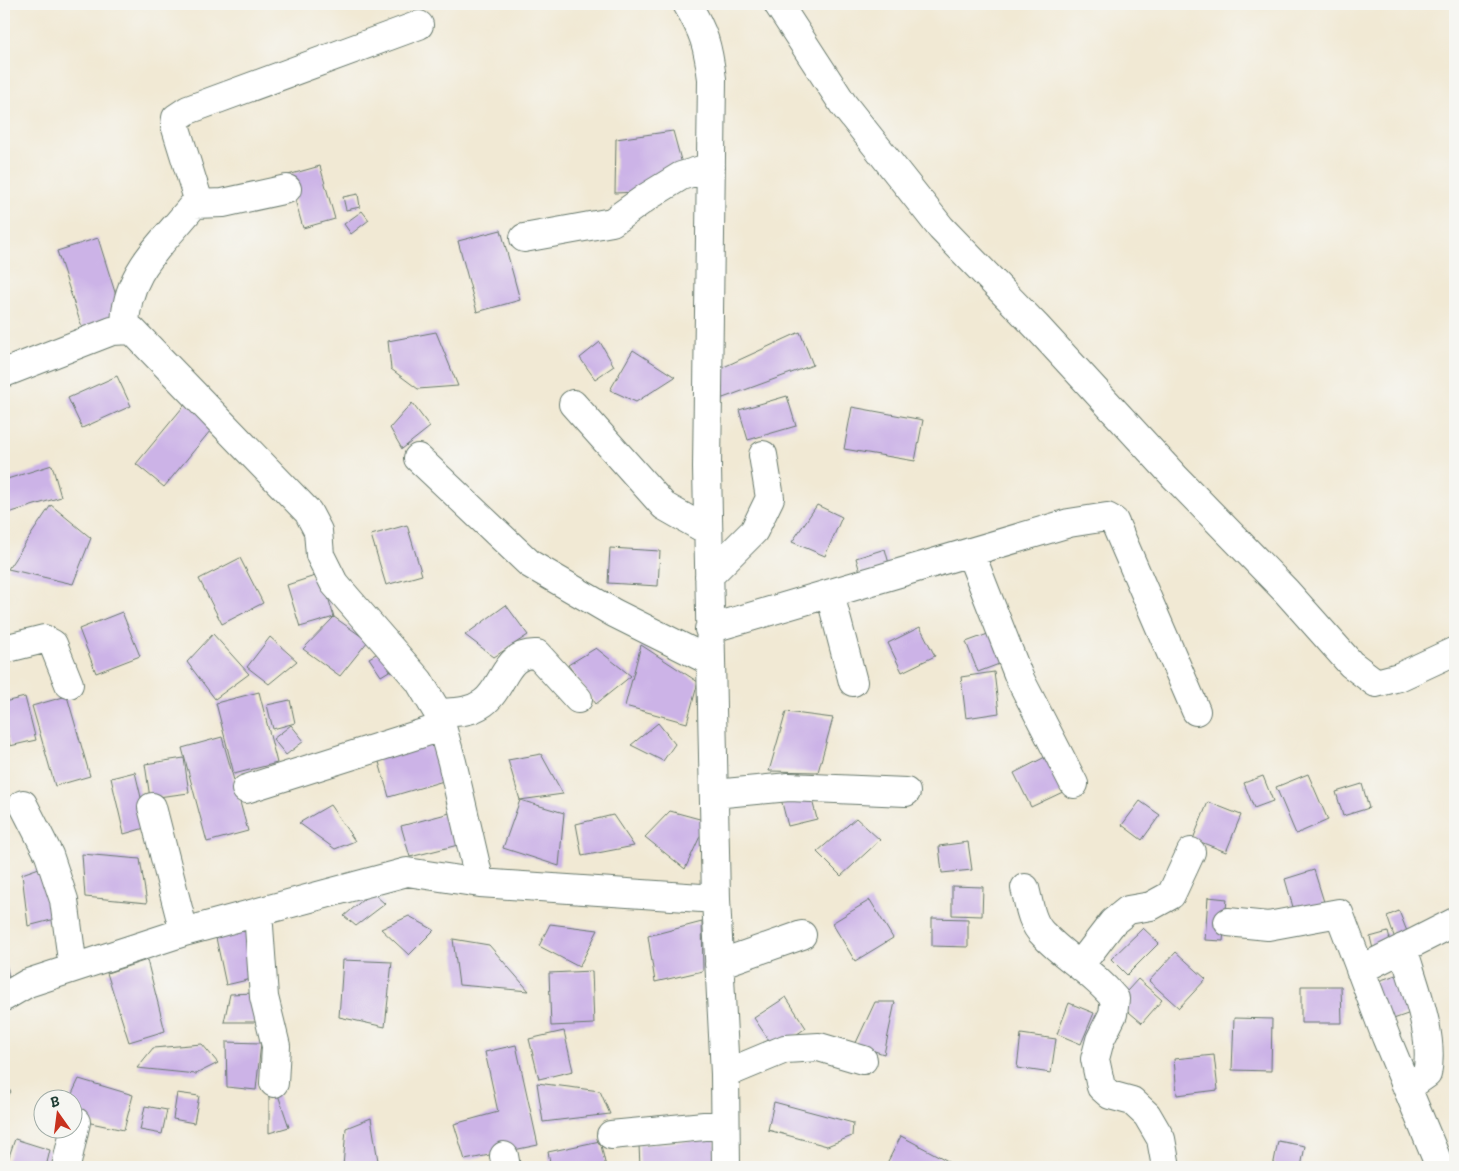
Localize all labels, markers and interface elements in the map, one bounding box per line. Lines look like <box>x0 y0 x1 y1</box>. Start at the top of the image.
north arrow <box>32 1088 82 1138</box>
text: B <box>48 1091 62 1111</box>

